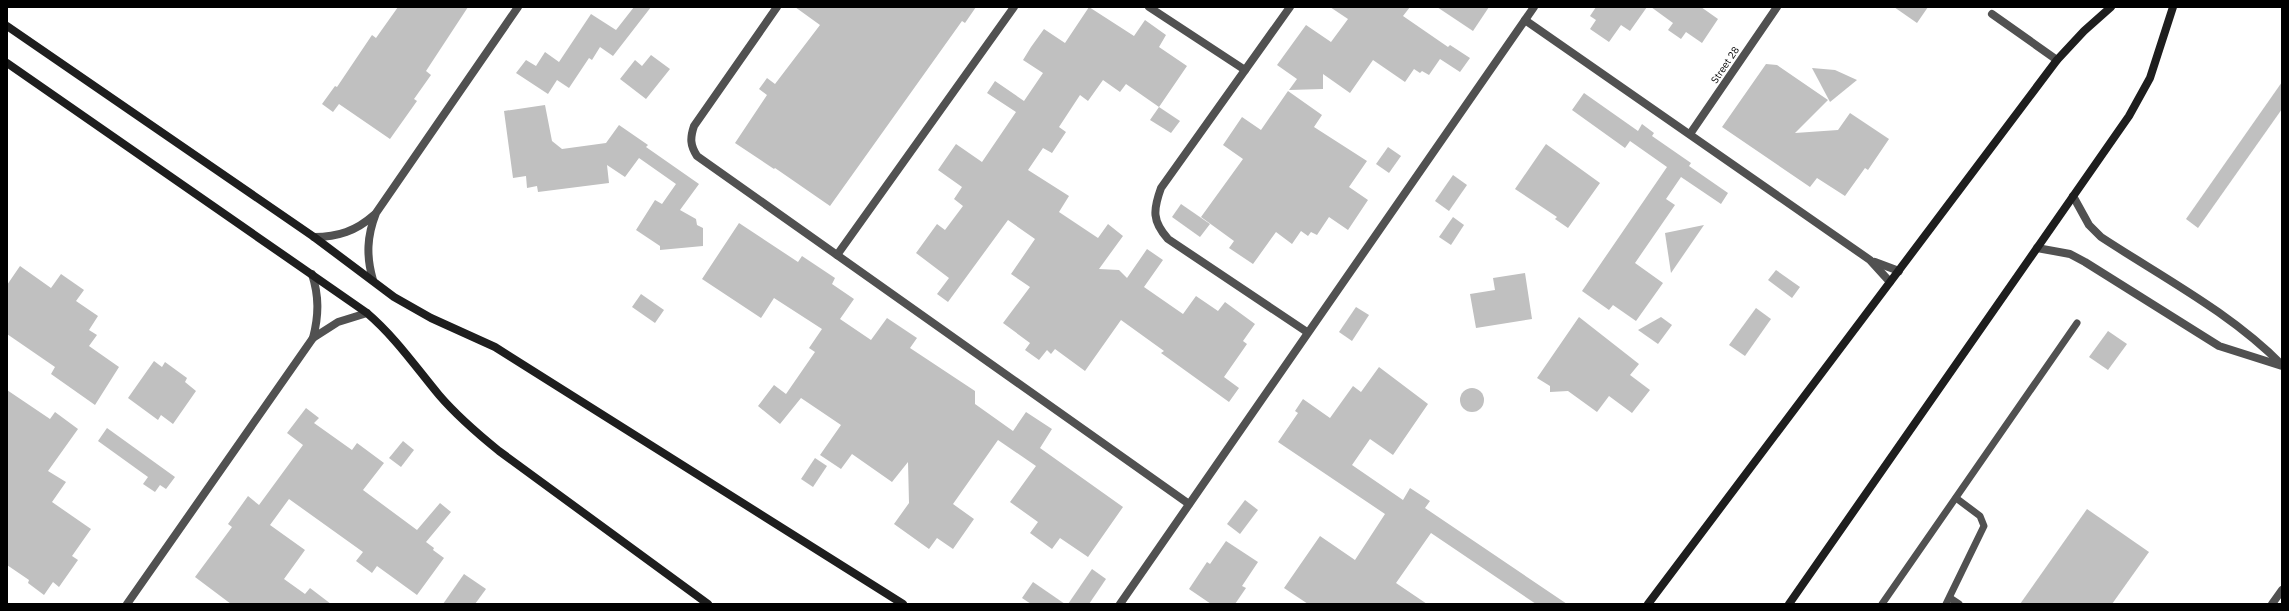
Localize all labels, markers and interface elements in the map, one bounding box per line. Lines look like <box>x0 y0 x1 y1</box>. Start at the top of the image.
street label: Street 28 <box>1708 44 1742 86</box>

